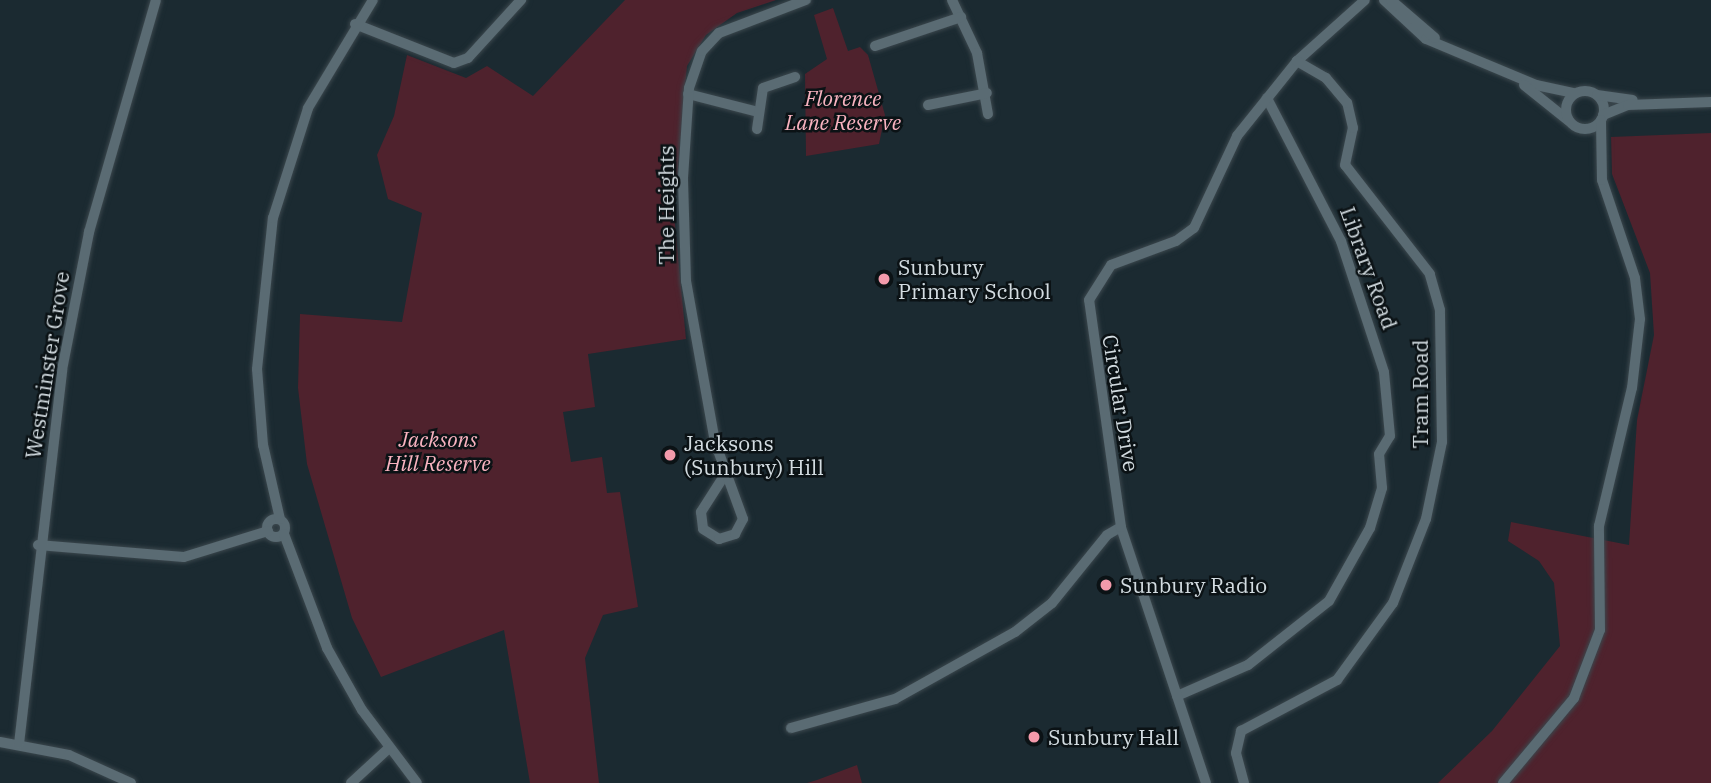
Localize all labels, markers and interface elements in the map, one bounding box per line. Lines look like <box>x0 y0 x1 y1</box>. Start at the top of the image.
park label: Florence Lane Reserve <box>785 85 901 135</box>
street label: The Heights <box>653 145 679 265</box>
street label: Library Road <box>1335 203 1403 333</box>
place label: Sunbury Primary School <box>898 254 1051 304</box>
street label: Westminster Grove <box>20 269 74 461</box>
marker: Sunbury Primary School <box>876 271 892 287</box>
street label: Circular Drive <box>1098 333 1144 473</box>
street label: Tram Road <box>1407 339 1433 449</box>
park label: Jacksons Hill Reserve <box>385 426 491 476</box>
place label: Jacksons (Sunbury) Hill <box>684 430 824 480</box>
marker: Jacksons (Sunbury) Hill <box>662 447 678 463</box>
place label: Sunbury Radio <box>1120 572 1267 598</box>
marker: Sunbury Radio <box>1098 577 1114 593</box>
place label: Sunbury Hall <box>1048 724 1179 750</box>
marker: Sunbury Hall <box>1026 729 1042 745</box>

